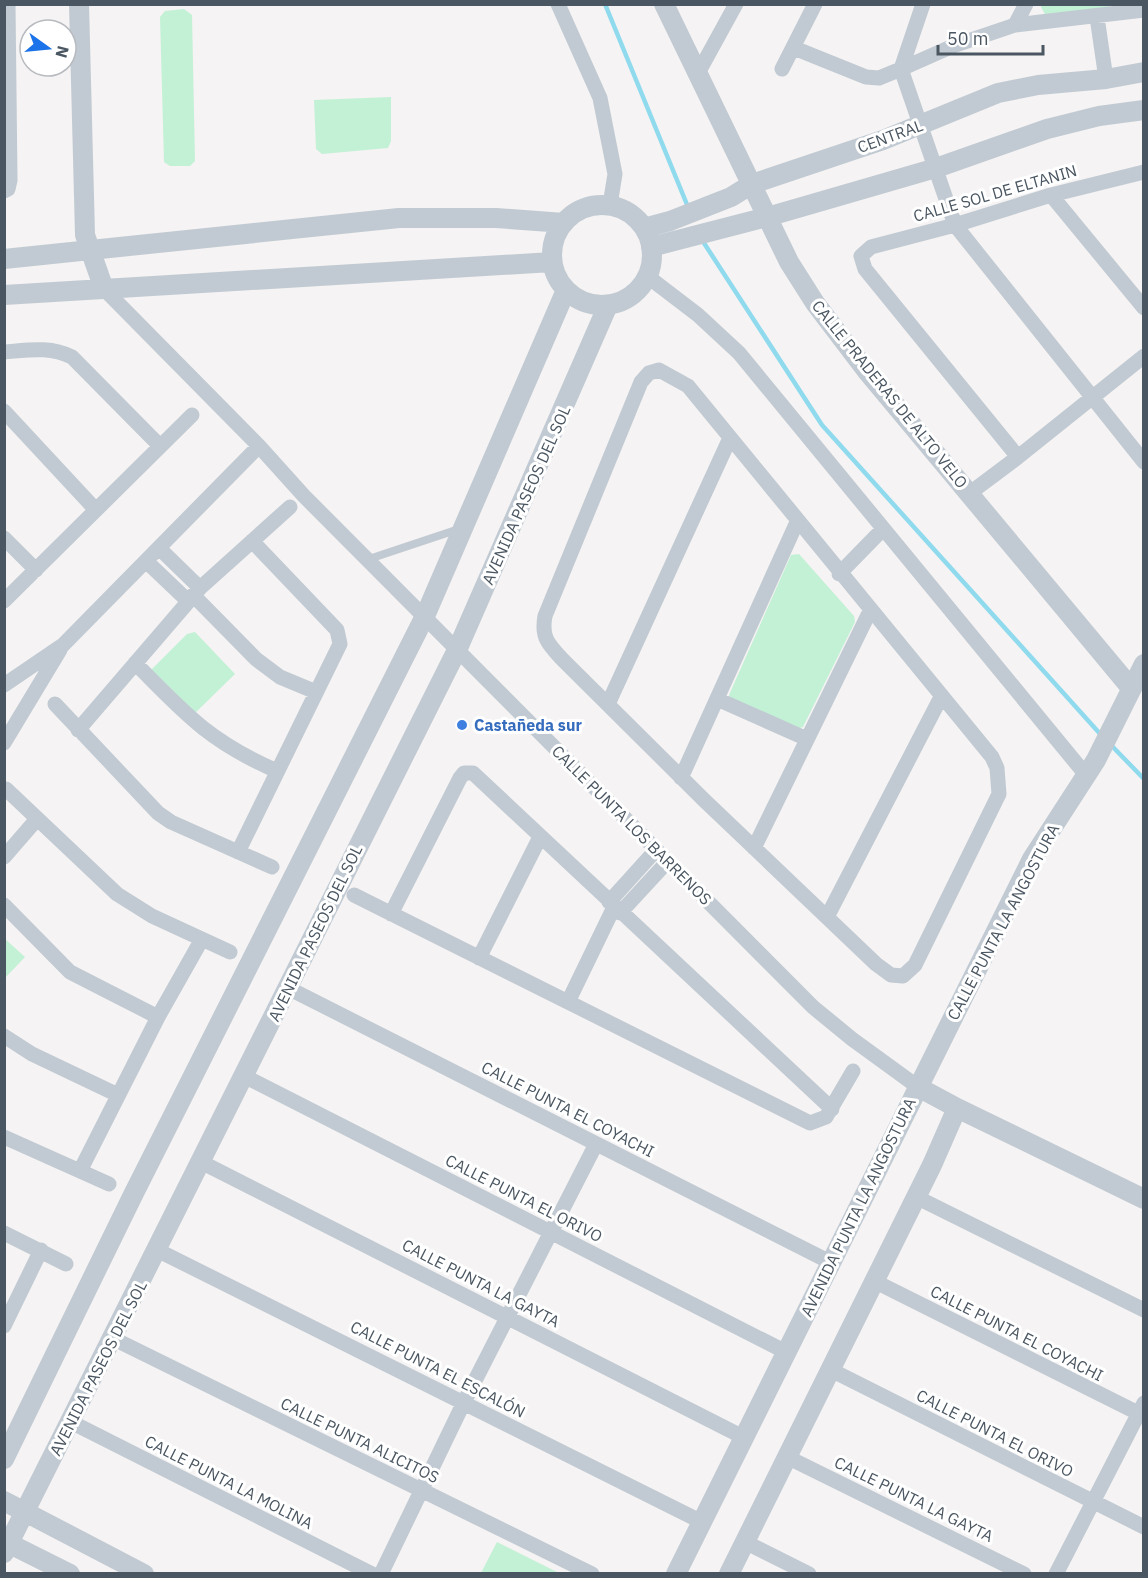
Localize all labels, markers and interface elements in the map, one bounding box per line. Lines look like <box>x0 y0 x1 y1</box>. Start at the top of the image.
north arrow <box>18 18 78 78</box>
scale bar <box>938 18 1043 56</box>
text: 50 m <box>947 27 989 50</box>
text: N <box>51 44 74 60</box>
street label: CENTRAL <box>855 115 925 157</box>
street label: CALLE SOL DE ELTANIN <box>911 160 1079 226</box>
street label: CALLE PRADERAS DE ALTO VELO <box>808 296 972 492</box>
street label: AVENIDA PASEOS DEL SOL <box>477 402 575 588</box>
place label: Castañeda sur <box>474 715 582 735</box>
marker: Castañeda sur <box>455 718 469 732</box>
street label: CALLE PUNTA LOS BARRENOS <box>548 741 716 909</box>
street label: CALLE PUNTA LA ANGOSTURA <box>943 820 1063 1024</box>
street label: AVENIDA PASEOS DEL SOL <box>264 842 366 1024</box>
street label: CALLE PUNTA EL COYACHI <box>478 1057 658 1161</box>
street label: AVENIDA PUNTA LA ANGOSTURA <box>796 1094 920 1320</box>
street label: CALLE PUNTA EL ORIVO <box>442 1150 606 1246</box>
street label: CALLE PUNTA LA GAYTA <box>399 1235 563 1331</box>
street label: AVENIDA PASEOS DEL SOL <box>45 1277 151 1459</box>
street label: CALLE PUNTA EL COYACHI <box>927 1281 1107 1385</box>
street label: CALLE PUNTA EL ESCALÓN <box>347 1315 529 1422</box>
street label: CALLE PUNTA EL ORIVO <box>913 1385 1077 1481</box>
street label: CALLE PUNTA ALICITOS <box>278 1393 442 1487</box>
street label: CALLE PUNTA LA MOLINA <box>142 1431 316 1533</box>
street label: CALLE PUNTA LA GAYTA <box>831 1452 997 1546</box>

